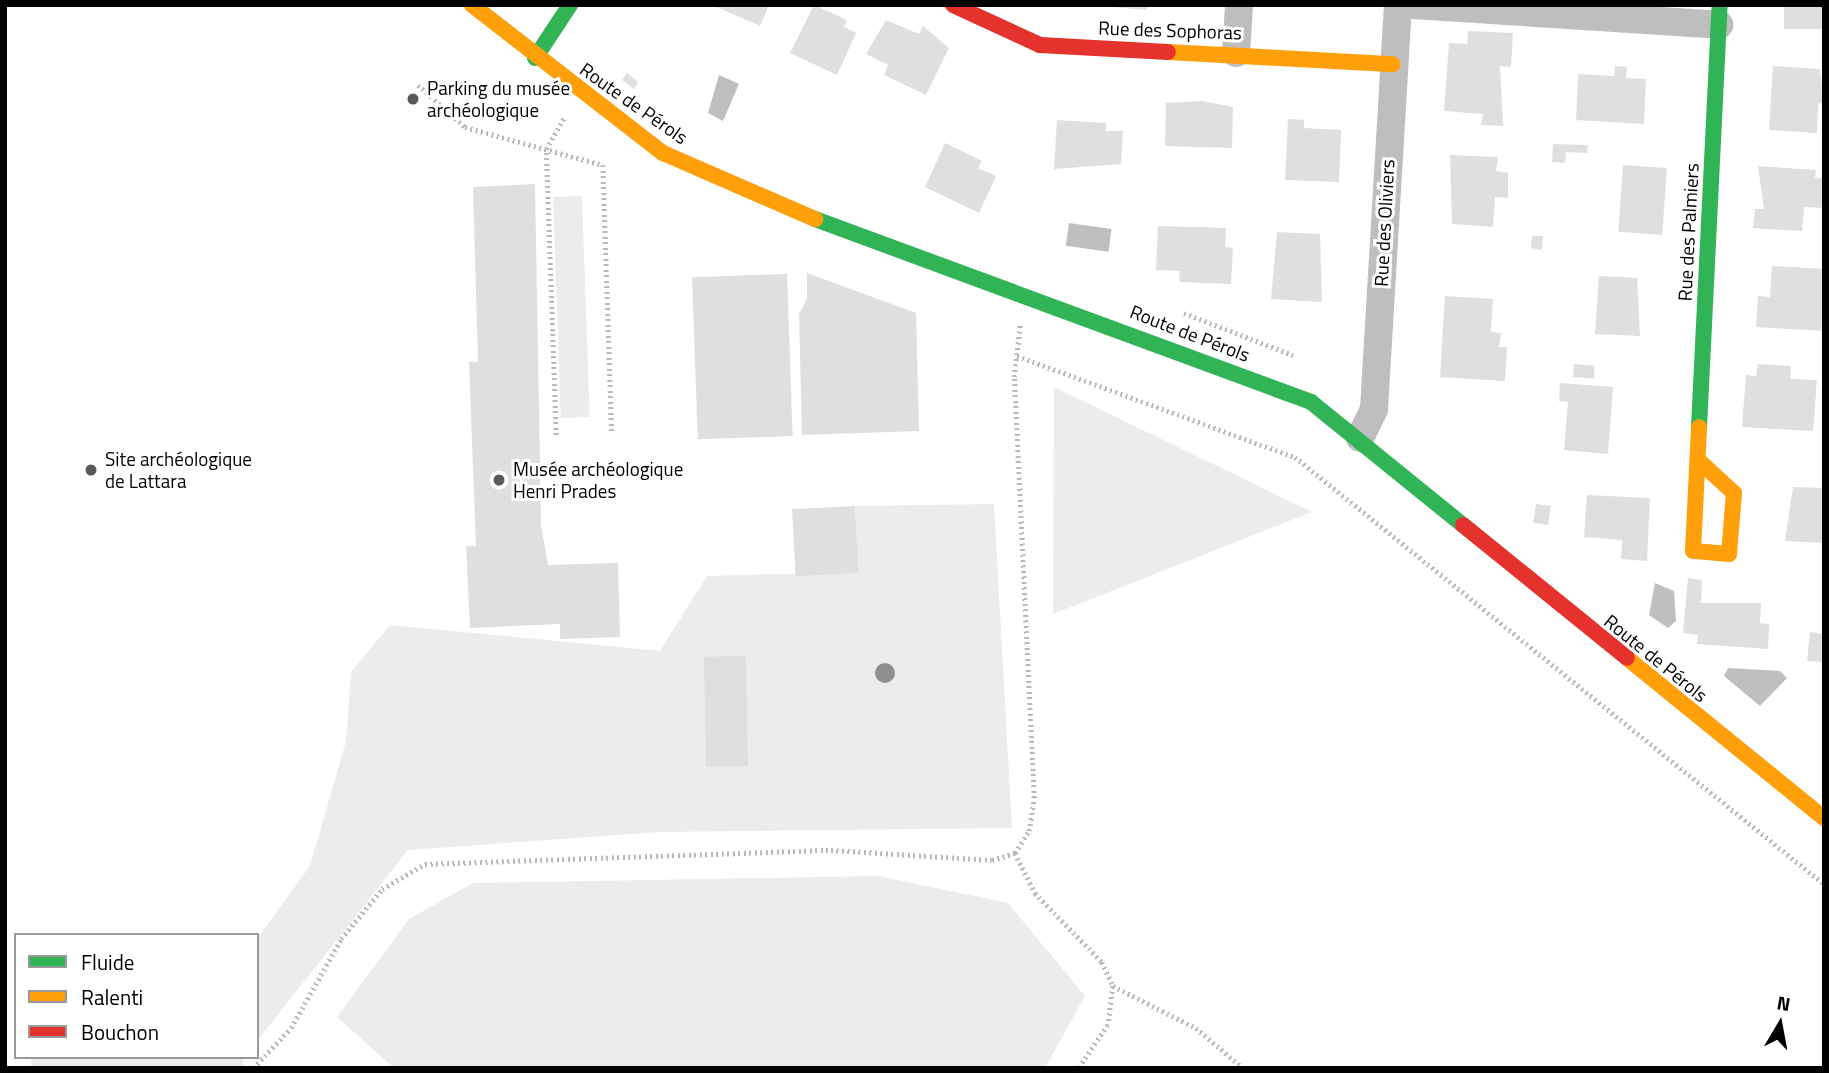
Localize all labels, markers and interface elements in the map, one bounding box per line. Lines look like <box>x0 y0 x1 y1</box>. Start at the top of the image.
street label: Rue des Sophoras <box>1098 16 1242 44</box>
street label: Route de Pérols <box>576 57 692 149</box>
place label: Parking du musée archéologique <box>427 77 570 121</box>
marker: Parking du musée archéologique <box>405 91 421 107</box>
street label: Rue des Oliviers <box>1369 159 1399 287</box>
street label: Rue des Palmiers <box>1673 162 1703 302</box>
street label: Route de Pérols <box>1127 300 1253 366</box>
place label: Site archéologique de Lattara <box>105 448 252 492</box>
place label: Musée archéologique Henri Prades <box>513 458 683 502</box>
marker: Site archéologique de Lattara <box>83 462 99 478</box>
marker: Musée archéologique Henri Prades <box>491 472 507 488</box>
street label: Route de Pérols <box>1600 609 1712 707</box>
legend <box>14 933 259 1059</box>
text: Fluide <box>81 946 134 978</box>
text: Ralenti <box>81 981 143 1013</box>
text: N <box>1775 987 1793 1018</box>
north arrow <box>1745 989 1815 1059</box>
text: Bouchon <box>81 1016 159 1048</box>

